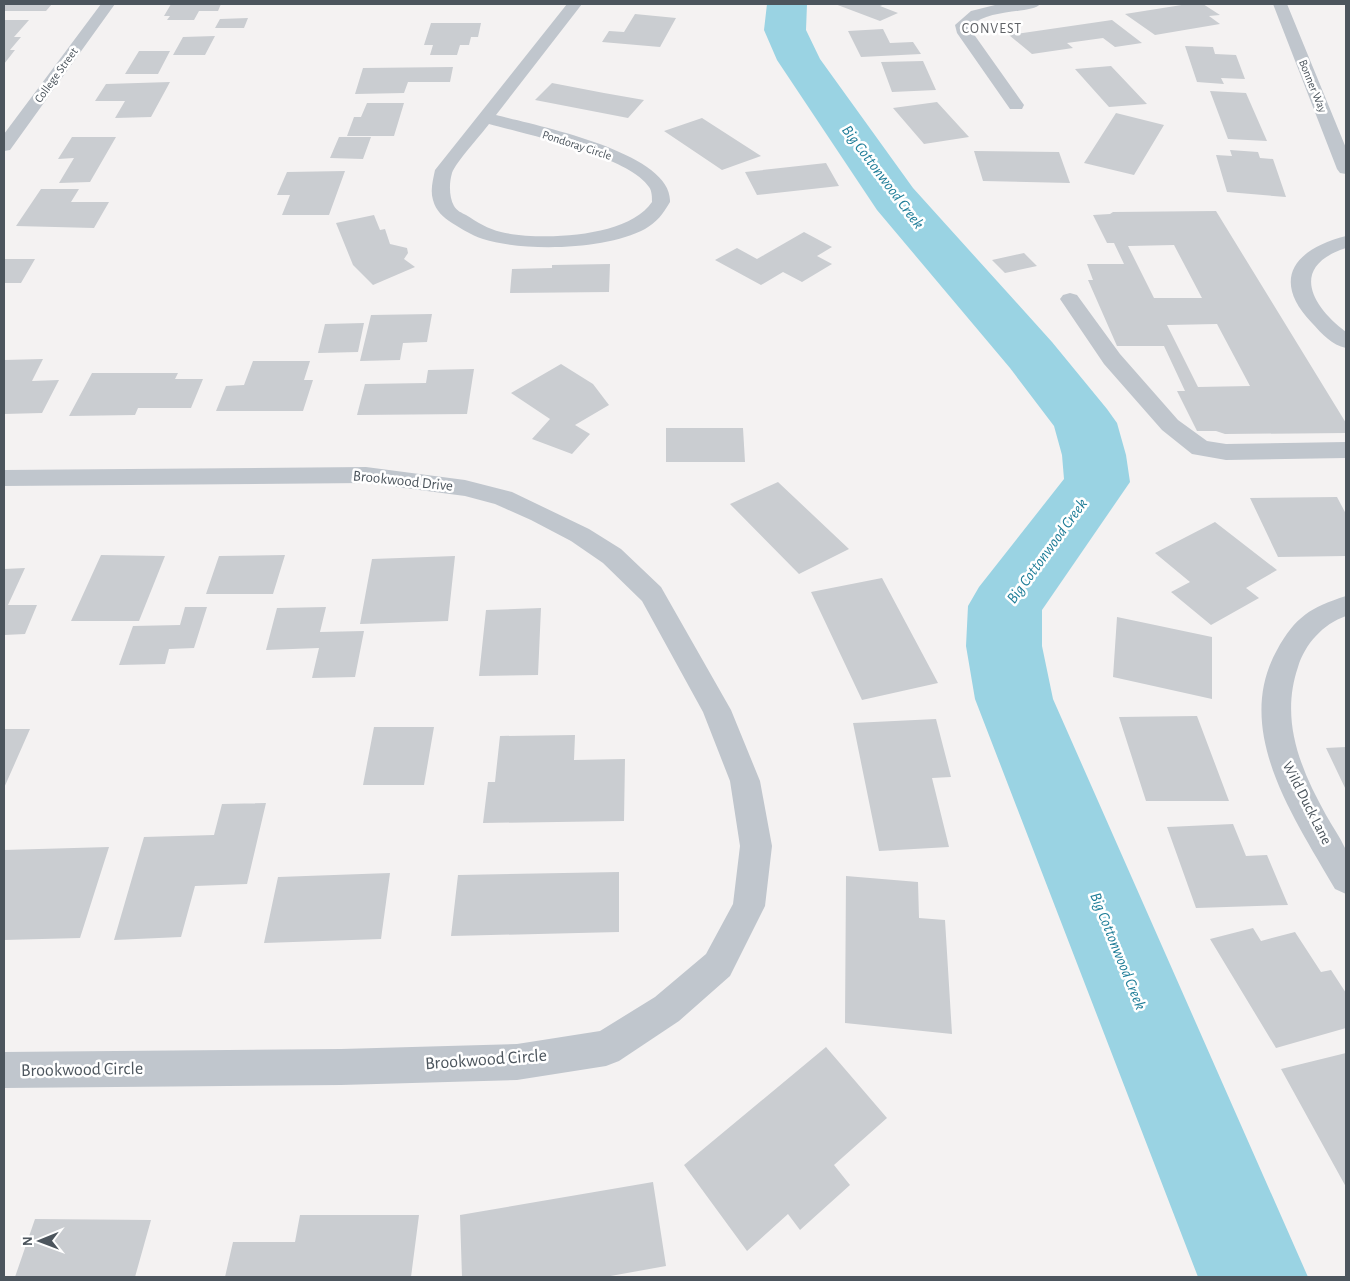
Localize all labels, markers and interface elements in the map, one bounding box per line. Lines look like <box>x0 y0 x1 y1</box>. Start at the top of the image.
district label: CONVEST <box>962 22 1022 36</box>
street label: College Street <box>32 45 80 105</box>
street label: Bonner Way <box>1296 58 1329 115</box>
water label: Big Cottonwood Creek <box>839 122 927 232</box>
street label: Pondoray Circle <box>541 128 613 163</box>
street label: Brookwood Drive <box>352 468 454 494</box>
water label: Big Cottonwood Creek <box>1004 496 1090 606</box>
street label: Wild Duck Lane <box>1280 759 1334 847</box>
water label: Big Cottonwood Creek <box>1087 890 1149 1012</box>
street label: Brookwood Circle <box>424 1047 548 1073</box>
street label: Brookwood Circle <box>21 1060 143 1080</box>
north arrow <box>15 1216 65 1266</box>
text: N <box>21 1236 35 1246</box>

